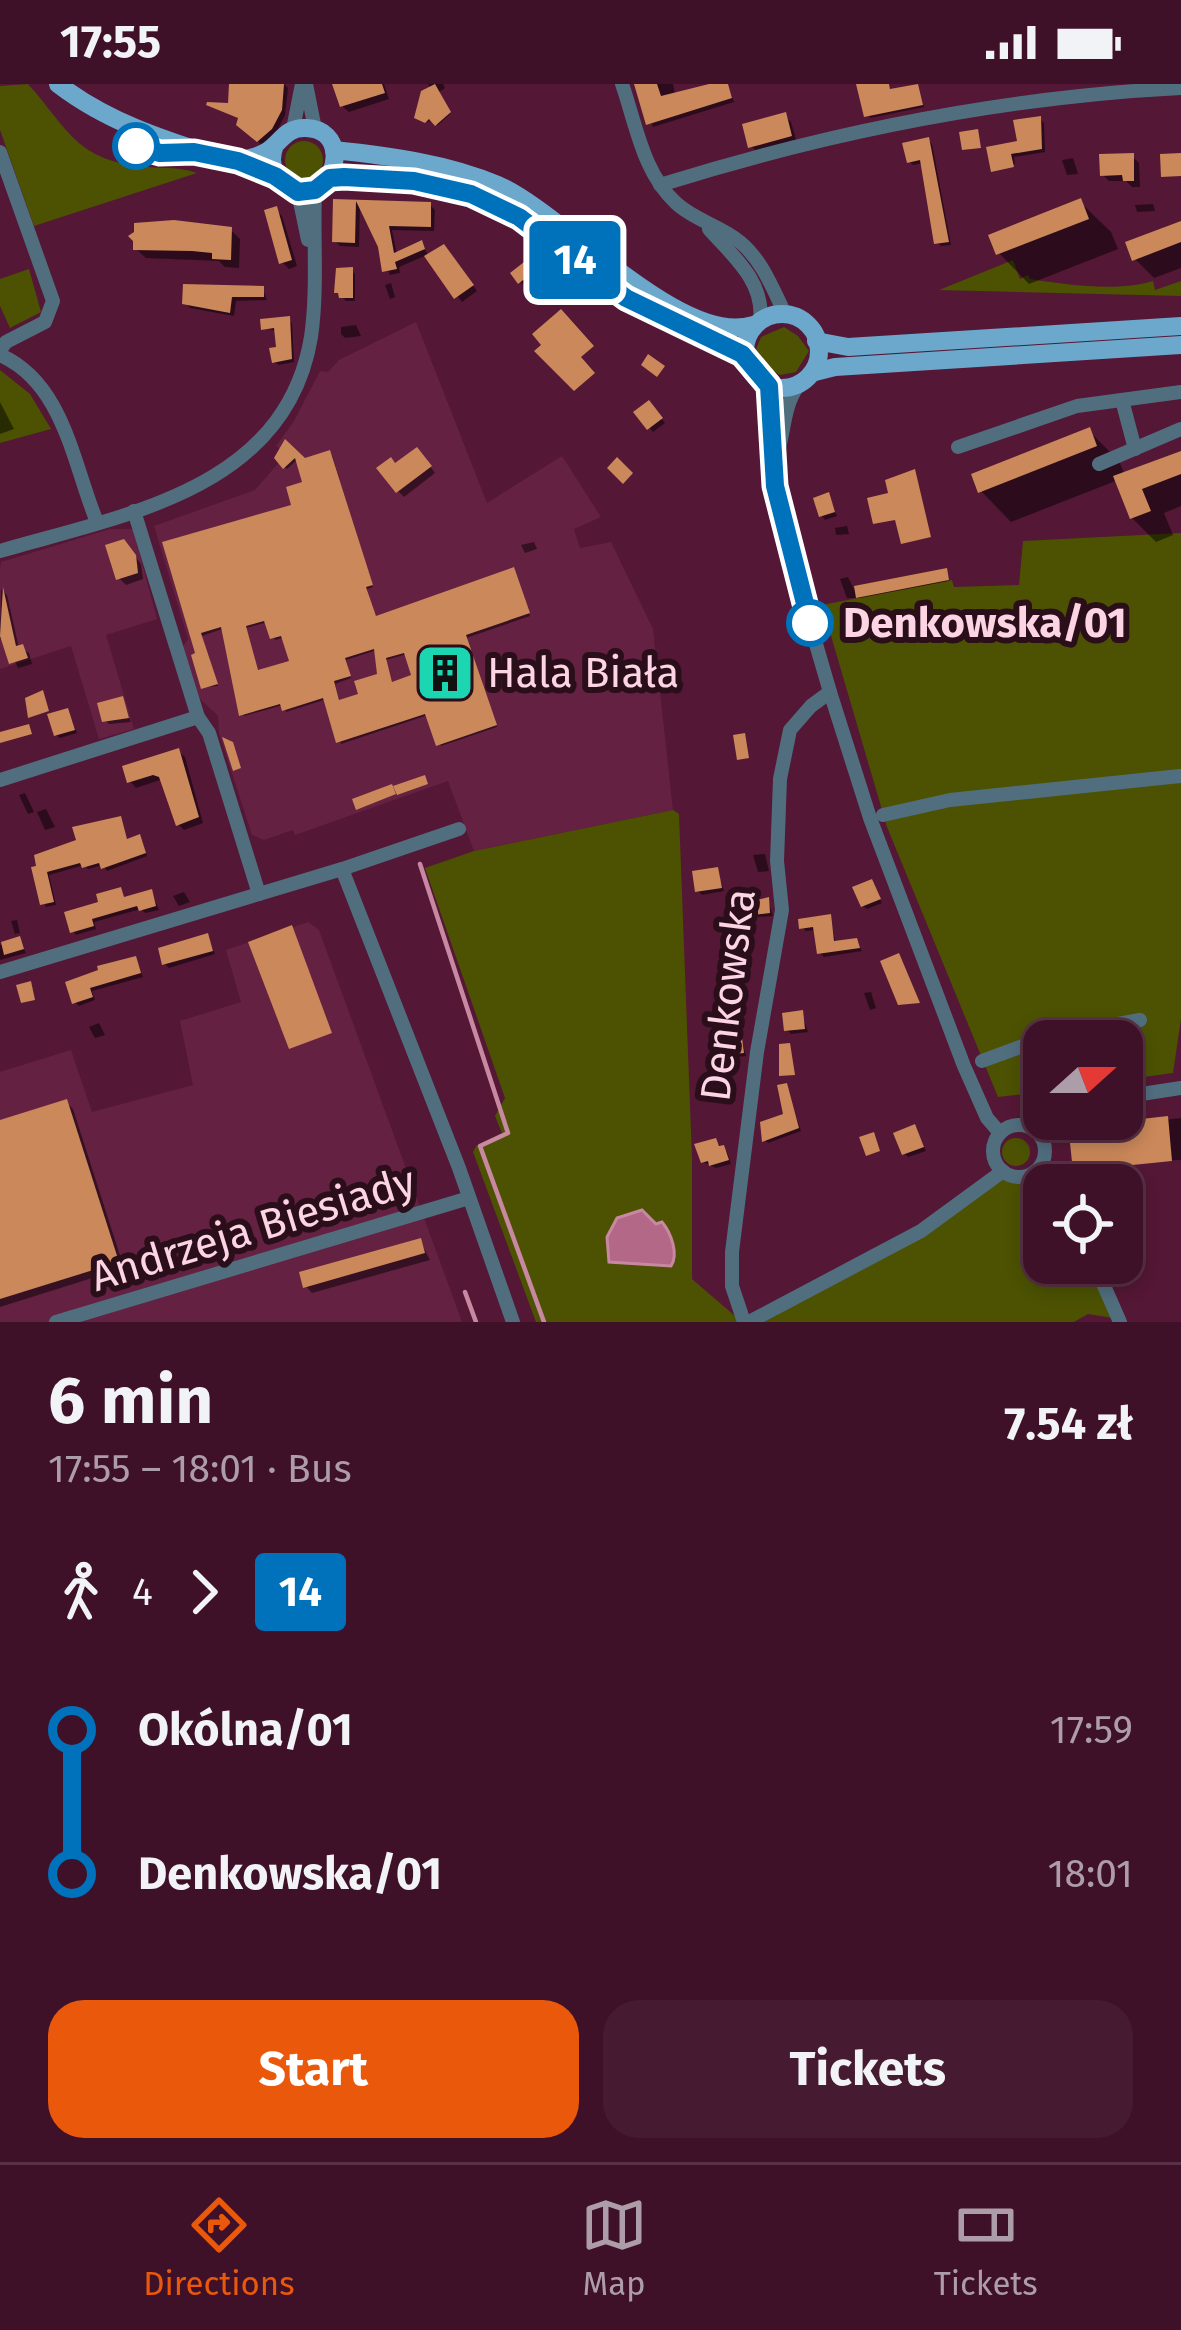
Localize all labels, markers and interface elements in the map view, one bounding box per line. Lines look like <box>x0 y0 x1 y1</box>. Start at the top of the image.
text: 17:55 <box>60 15 161 69</box>
unlabelled marker <box>114 124 158 168</box>
line badge: 14 <box>521 221 629 299</box>
text: 14 <box>553 235 597 285</box>
place label: Denkowska/01 <box>843 598 1127 648</box>
marker: Denkowska/01 <box>788 601 832 645</box>
building icon: Hala Biała <box>414 642 476 704</box>
place label: Hala Biała <box>487 648 679 698</box>
street label: Denkowska <box>690 886 766 1104</box>
north arrow <box>1023 1020 1143 1140</box>
map controls <box>1023 1020 1143 1284</box>
street label: Andrzeja Biesiady <box>85 1156 422 1302</box>
button: locate <box>1023 1164 1143 1284</box>
text: 6 min <box>48 1361 213 1440</box>
text: 7.54 zł <box>1004 1397 1133 1451</box>
text: 17:55 – 18:01 · Bus <box>48 1446 352 1492</box>
icon: walk <box>48 1559 114 1625</box>
icon: forward <box>171 1559 237 1625</box>
text: 14 <box>279 1567 322 1617</box>
text: 4 <box>132 1569 153 1615</box>
text: Okólna/01 <box>138 1703 353 1757</box>
text: 17:59 <box>1050 1707 1133 1753</box>
text: Denkowska/01 <box>138 1847 442 1901</box>
text: 18:01 <box>1048 1851 1133 1897</box>
button: Start <box>48 2000 579 2138</box>
button: Tickets <box>603 2000 1133 2138</box>
tab: Directions <box>143 2192 295 2304</box>
tab: Map <box>581 2192 647 2304</box>
tab: Tickets <box>934 2192 1038 2304</box>

